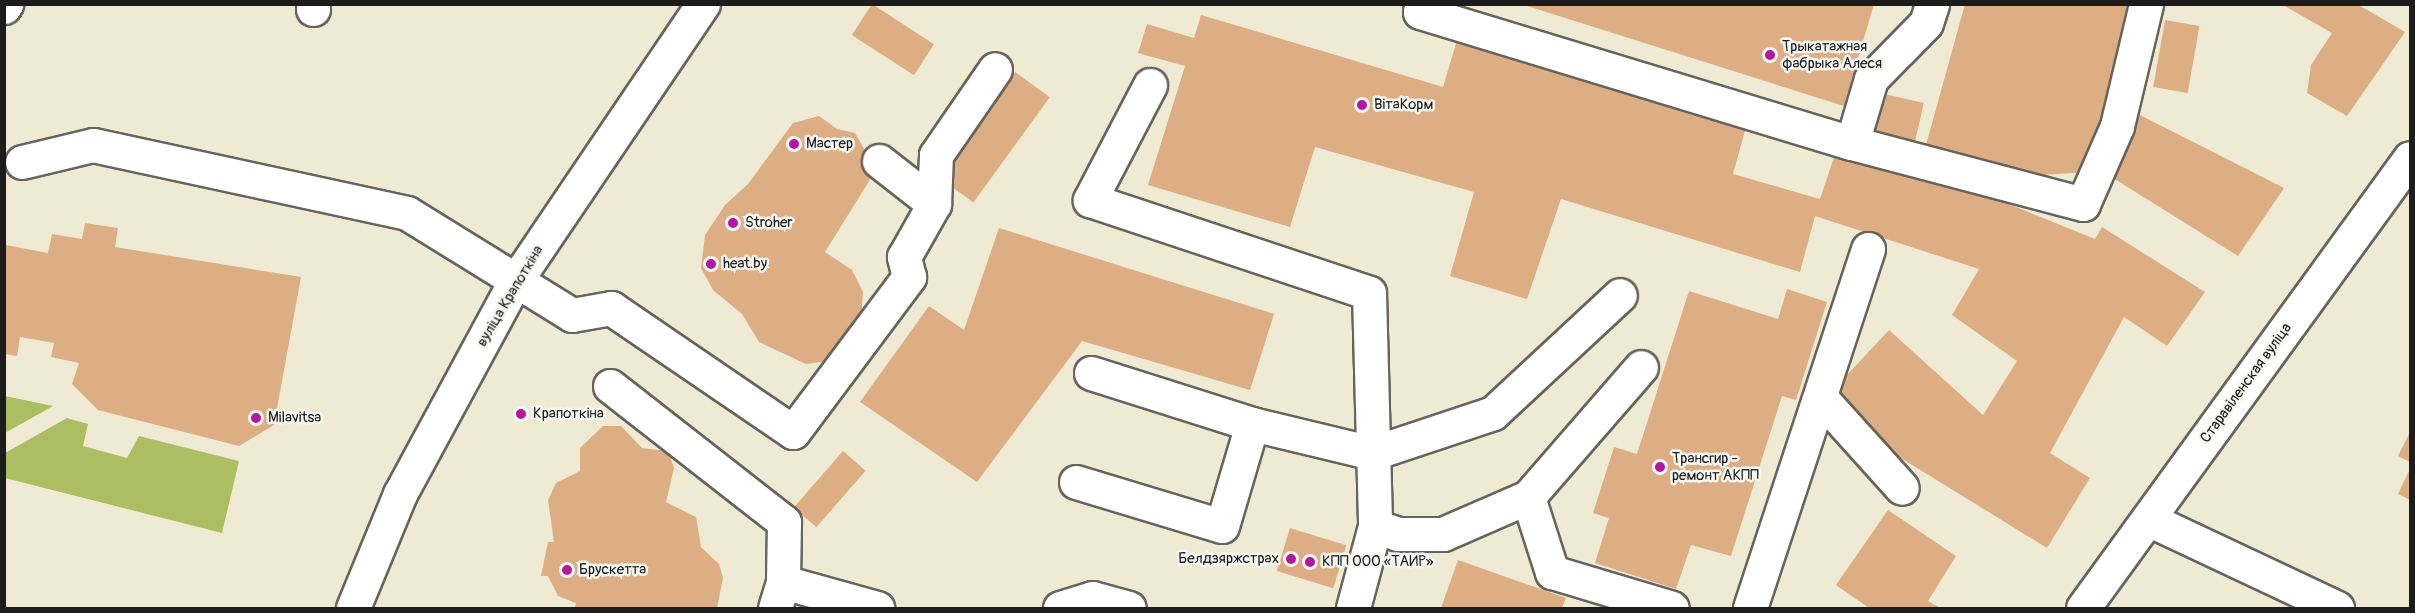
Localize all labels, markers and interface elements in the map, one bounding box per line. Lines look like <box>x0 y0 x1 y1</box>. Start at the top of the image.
place label: Трыкатажная фабрыка Алеся <box>1782 37 1882 72</box>
marker: Трыкатажная фабрыка Алеся <box>1763 48 1777 62</box>
place label: ВітаКорм <box>1374 96 1433 114</box>
marker: ВітаКорм <box>1355 98 1369 112</box>
place label: Мастер <box>806 135 853 153</box>
marker: Мастер <box>787 137 801 151</box>
place label: Stroher <box>745 214 793 232</box>
marker: Stroher <box>726 216 740 230</box>
street label: вуліца Крапоткіна <box>473 242 547 350</box>
place label: heat.by <box>723 255 767 273</box>
marker: heat.by <box>704 257 718 271</box>
street label: Старавіленская вуліца <box>2196 319 2296 447</box>
place label: Крапоткіна <box>533 405 604 423</box>
marker: Крапоткіна <box>514 407 528 421</box>
place label: Milavitsa <box>268 409 321 427</box>
marker: Milavitsa <box>249 411 263 425</box>
place label: Трансгир - ремонт АКПП <box>1672 449 1759 484</box>
marker: Трансгир - ремонт АКПП <box>1653 460 1667 474</box>
place label: Белдзяржстрах <box>1178 550 1279 568</box>
marker: Белдзяржстрах <box>1284 552 1298 566</box>
place label: КПП ООО «ТАИР» <box>1322 553 1433 571</box>
marker: КПП ООО «ТАИР» <box>1303 555 1317 569</box>
place label: Брускетта <box>579 561 646 579</box>
marker: Брускетта <box>560 563 574 577</box>

